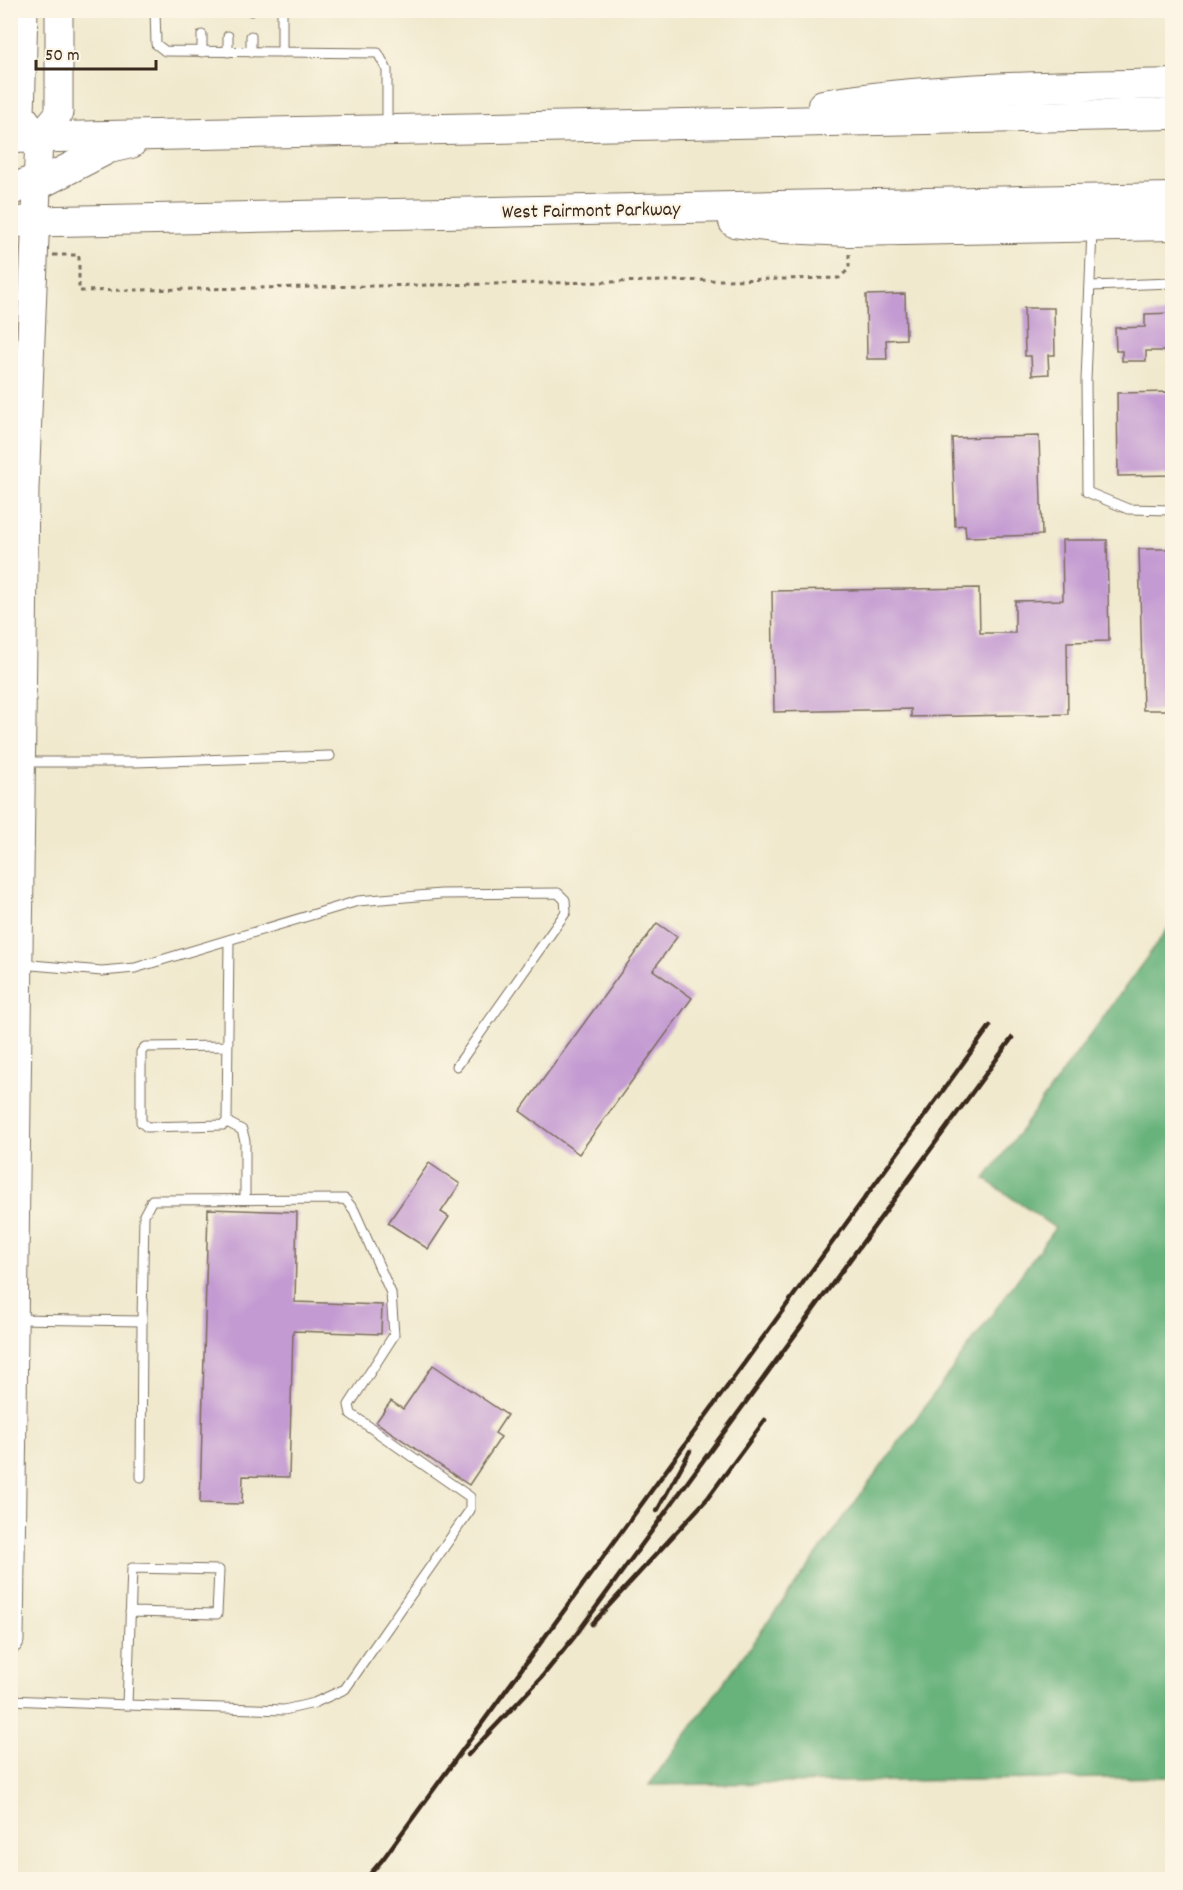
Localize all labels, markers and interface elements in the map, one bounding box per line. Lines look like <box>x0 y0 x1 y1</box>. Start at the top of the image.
scale bar <box>36 33 156 71</box>
text: 50 m <box>45 44 80 69</box>
street label: West Fairmont Parkway <box>502 196 681 228</box>

